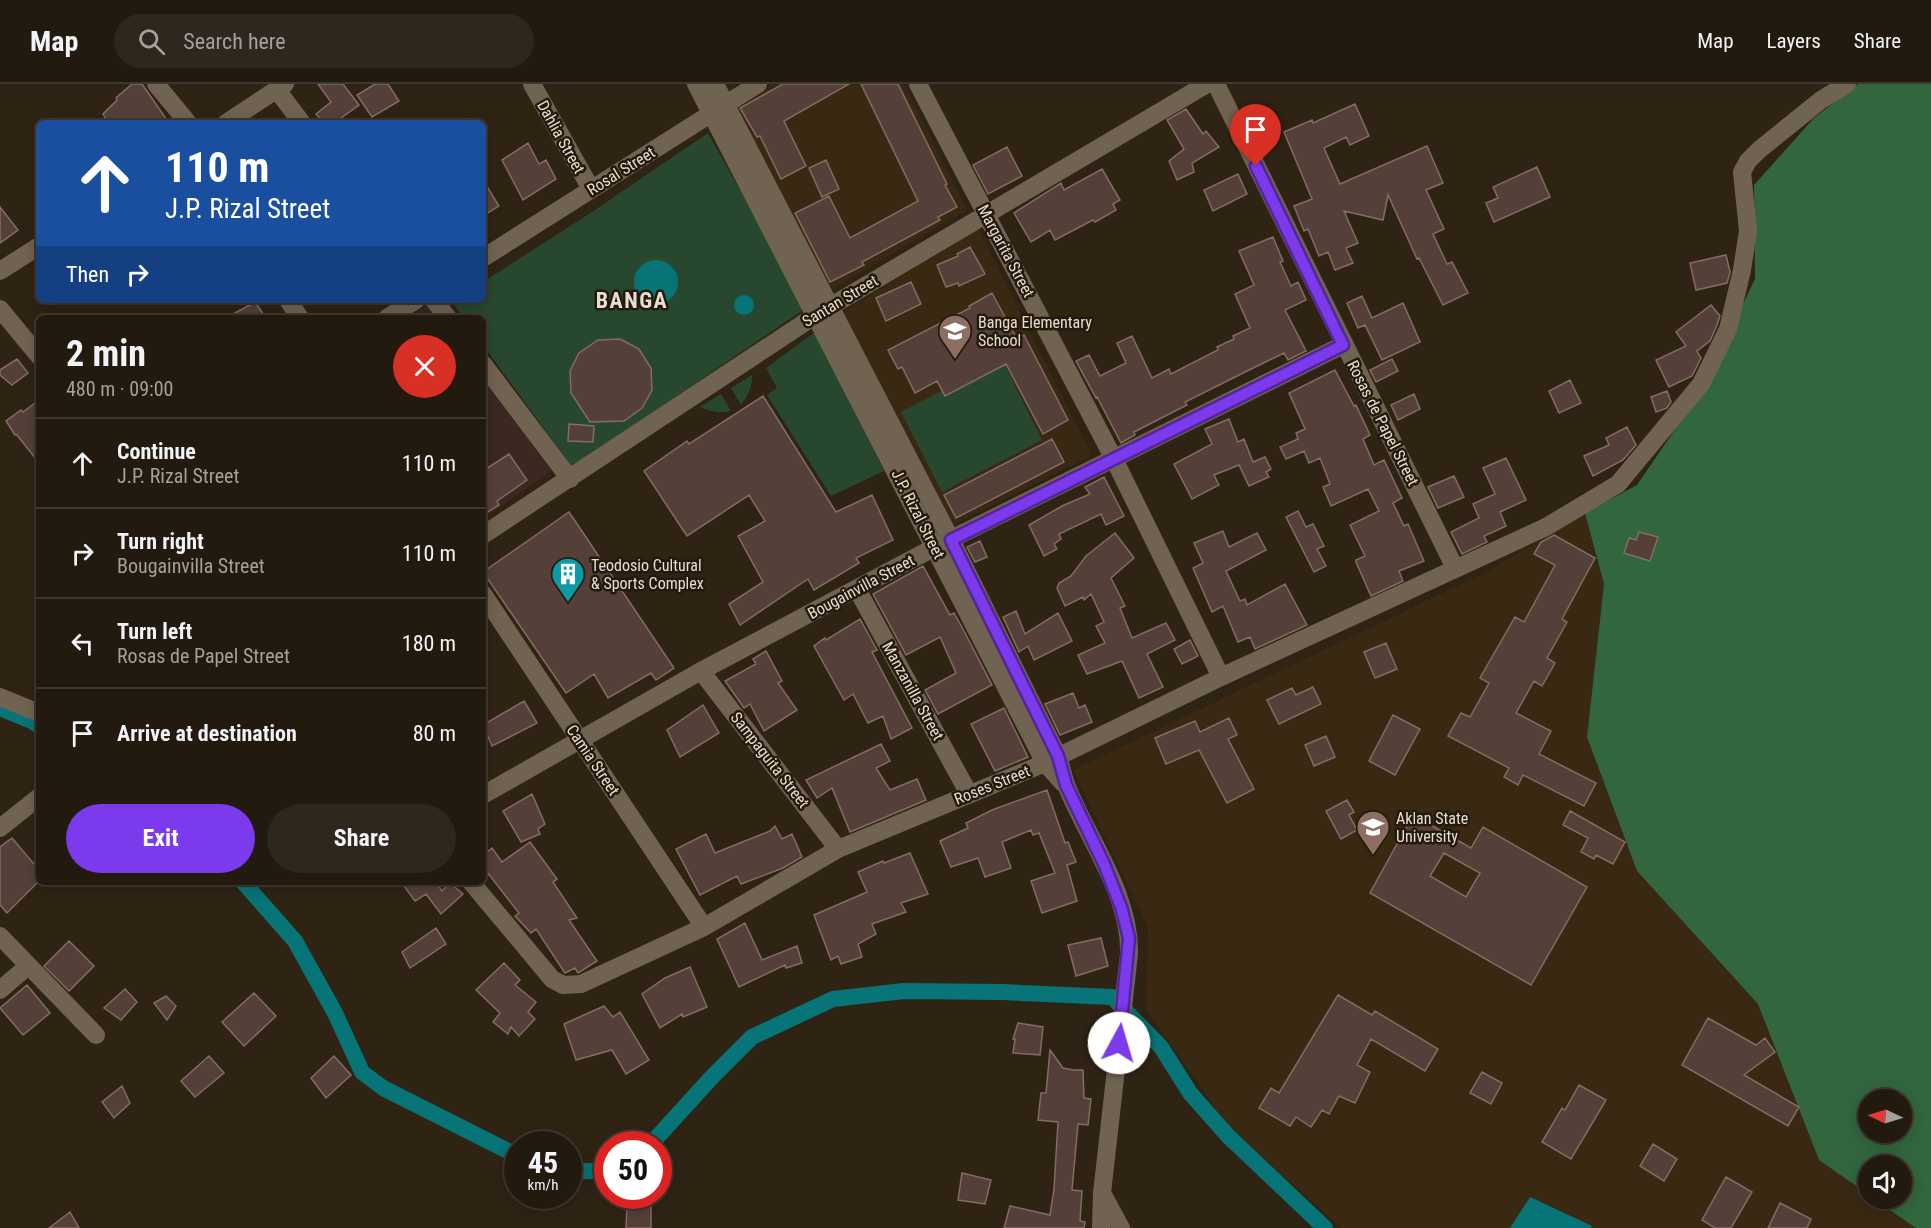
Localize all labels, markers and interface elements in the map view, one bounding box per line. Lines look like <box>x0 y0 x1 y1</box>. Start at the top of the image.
search box <box>114 14 534 68</box>
text: Map <box>30 25 78 58</box>
icon: search <box>135 25 168 58</box>
text: Search here <box>183 29 286 54</box>
text: Map <box>1697 29 1734 53</box>
text: Layers <box>1767 29 1821 53</box>
text: Share <box>1854 29 1901 53</box>
street label: Dahlia Street <box>533 97 589 177</box>
pin <box>1230 104 1281 166</box>
icon: arrive <box>1239 113 1272 146</box>
text: 110 m <box>165 143 270 192</box>
street label: Rosal Street <box>584 143 659 199</box>
icon: ahead <box>66 144 144 222</box>
text: J.P. Rizal Street <box>165 193 330 225</box>
street label: Margarita Street <box>974 201 1038 301</box>
icon: right <box>121 258 154 291</box>
text: Then <box>66 262 109 287</box>
street label: Santan Street <box>799 271 882 331</box>
district label: BANGA <box>596 288 668 313</box>
school or university icon: Banga Elementary School <box>937 313 973 360</box>
place label: Banga Elementary School <box>978 313 1092 350</box>
text: 2 min <box>66 333 146 375</box>
button: close <box>393 335 456 398</box>
street label: Rosas de Papel Street <box>1343 357 1423 489</box>
text: 480 m · 09:00 <box>66 377 173 401</box>
text: Continue <box>117 439 196 464</box>
icon: ahead <box>66 447 99 480</box>
text: 110 m <box>402 451 456 476</box>
text: J.P. Rizal Street <box>117 464 239 488</box>
street label: J.P. Rizal Street <box>887 466 949 562</box>
text: Turn right <box>117 529 204 554</box>
icon: right <box>66 537 99 570</box>
text: 110 m <box>402 541 456 566</box>
street label: Bougainvilla Street <box>804 551 918 623</box>
text: Bougainvilla Street <box>117 554 265 578</box>
building icon: Teodosio Cultural & Sports Complex <box>550 556 586 603</box>
place label: Teodosio Cultural & Sports Complex <box>591 556 704 593</box>
text: Turn left <box>117 619 192 644</box>
icon: left <box>66 627 99 660</box>
text: 180 m <box>402 631 456 656</box>
street label: Manzanilla Street <box>878 638 948 744</box>
text: Rosas de Papel Street <box>117 644 290 668</box>
street label: Sampaguita Street <box>727 708 813 812</box>
icon: arrive <box>66 717 99 750</box>
text: Arrive at destination <box>117 721 297 746</box>
text: 80 m <box>413 721 456 746</box>
street label: Camia Street <box>562 721 624 799</box>
street label: Roses Street <box>951 761 1033 809</box>
button: Exit <box>66 804 255 873</box>
button: Share <box>267 804 456 873</box>
school or university icon: Aklan State University <box>1355 809 1391 856</box>
place label: Aklan State University <box>1396 809 1468 846</box>
position arrow <box>1087 1011 1151 1075</box>
north arrow <box>1858 1089 1912 1143</box>
map controls <box>1858 1089 1912 1209</box>
speed limit sign: 50 <box>594 1131 672 1209</box>
text: 45 <box>528 1145 558 1180</box>
button: sound <box>1858 1155 1912 1209</box>
text: km/h <box>528 1176 558 1194</box>

